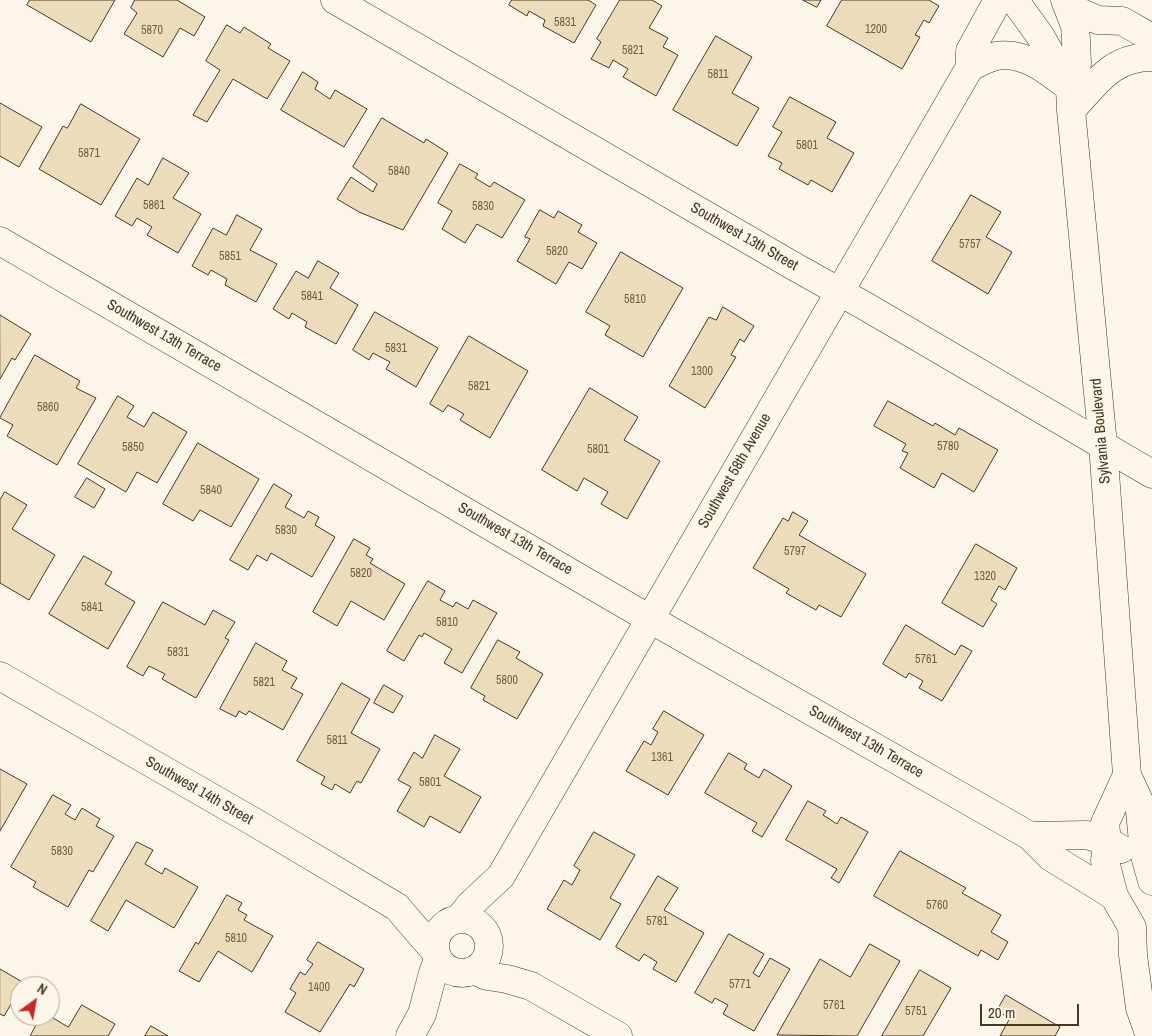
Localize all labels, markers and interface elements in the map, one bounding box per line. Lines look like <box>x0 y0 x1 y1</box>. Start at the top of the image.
house number: 5831 <box>554 16 576 30</box>
house number: 1200 <box>865 23 887 37</box>
house number: 5870 <box>141 24 163 38</box>
house number: 5821 <box>622 44 644 58</box>
house number: 5811 <box>707 68 729 82</box>
house number: 5801 <box>796 139 818 153</box>
house number: 5871 <box>78 147 100 161</box>
house number: 5840 <box>388 165 410 179</box>
house number: 5861 <box>143 199 165 213</box>
street label: Southwest 13th Street <box>687 199 801 275</box>
house number: 5830 <box>472 200 494 214</box>
house number: 5757 <box>959 238 981 252</box>
house number: 5820 <box>546 245 568 259</box>
house number: 5851 <box>219 250 241 264</box>
house number: 5841 <box>301 290 323 304</box>
house number: 5810 <box>624 293 646 307</box>
street label: Southwest 13th Terrace <box>104 296 224 376</box>
house number: 5831 <box>385 342 407 356</box>
house number: 1300 <box>691 365 713 379</box>
street label: Sylvania Boulevard <box>1087 377 1115 485</box>
house number: 5821 <box>468 380 490 394</box>
house number: 5860 <box>37 401 59 415</box>
street label: Southwest 58th Avenue <box>695 410 775 532</box>
house number: 5780 <box>937 440 959 454</box>
house number: 5850 <box>122 441 144 455</box>
house number: 5801 <box>587 443 609 457</box>
house number: 5840 <box>200 484 222 498</box>
street label: Southwest 13th Terrace <box>455 499 575 579</box>
house number: 5830 <box>275 524 297 538</box>
house number: 5797 <box>784 545 806 559</box>
house number: 5820 <box>350 567 372 581</box>
house number: 1320 <box>974 570 996 584</box>
house number: 5841 <box>81 601 103 615</box>
house number: 5810 <box>436 616 458 630</box>
house number: 5831 <box>167 646 189 660</box>
house number: 5761 <box>915 653 937 667</box>
house number: 5800 <box>496 674 518 688</box>
house number: 5821 <box>253 676 275 690</box>
street label: Southwest 13th Terrace <box>806 702 926 782</box>
house number: 5811 <box>326 734 348 748</box>
house number: 1361 <box>651 751 673 765</box>
street label: Southwest 14th Street <box>142 753 256 829</box>
house number: 5801 <box>419 776 441 790</box>
house number: 5830 <box>51 845 73 859</box>
house number: 5760 <box>926 899 948 913</box>
house number: 5781 <box>646 915 668 929</box>
house number: 5810 <box>225 932 247 946</box>
north arrow <box>10 976 60 1026</box>
house number: 5771 <box>729 978 751 992</box>
text: N <box>34 979 51 999</box>
house number: 1400 <box>308 981 330 995</box>
scale bar <box>982 994 1081 1026</box>
house number: 5761 <box>823 999 845 1013</box>
text: 20 m <box>988 1002 1015 1023</box>
house number: 5751 <box>905 1005 927 1019</box>

